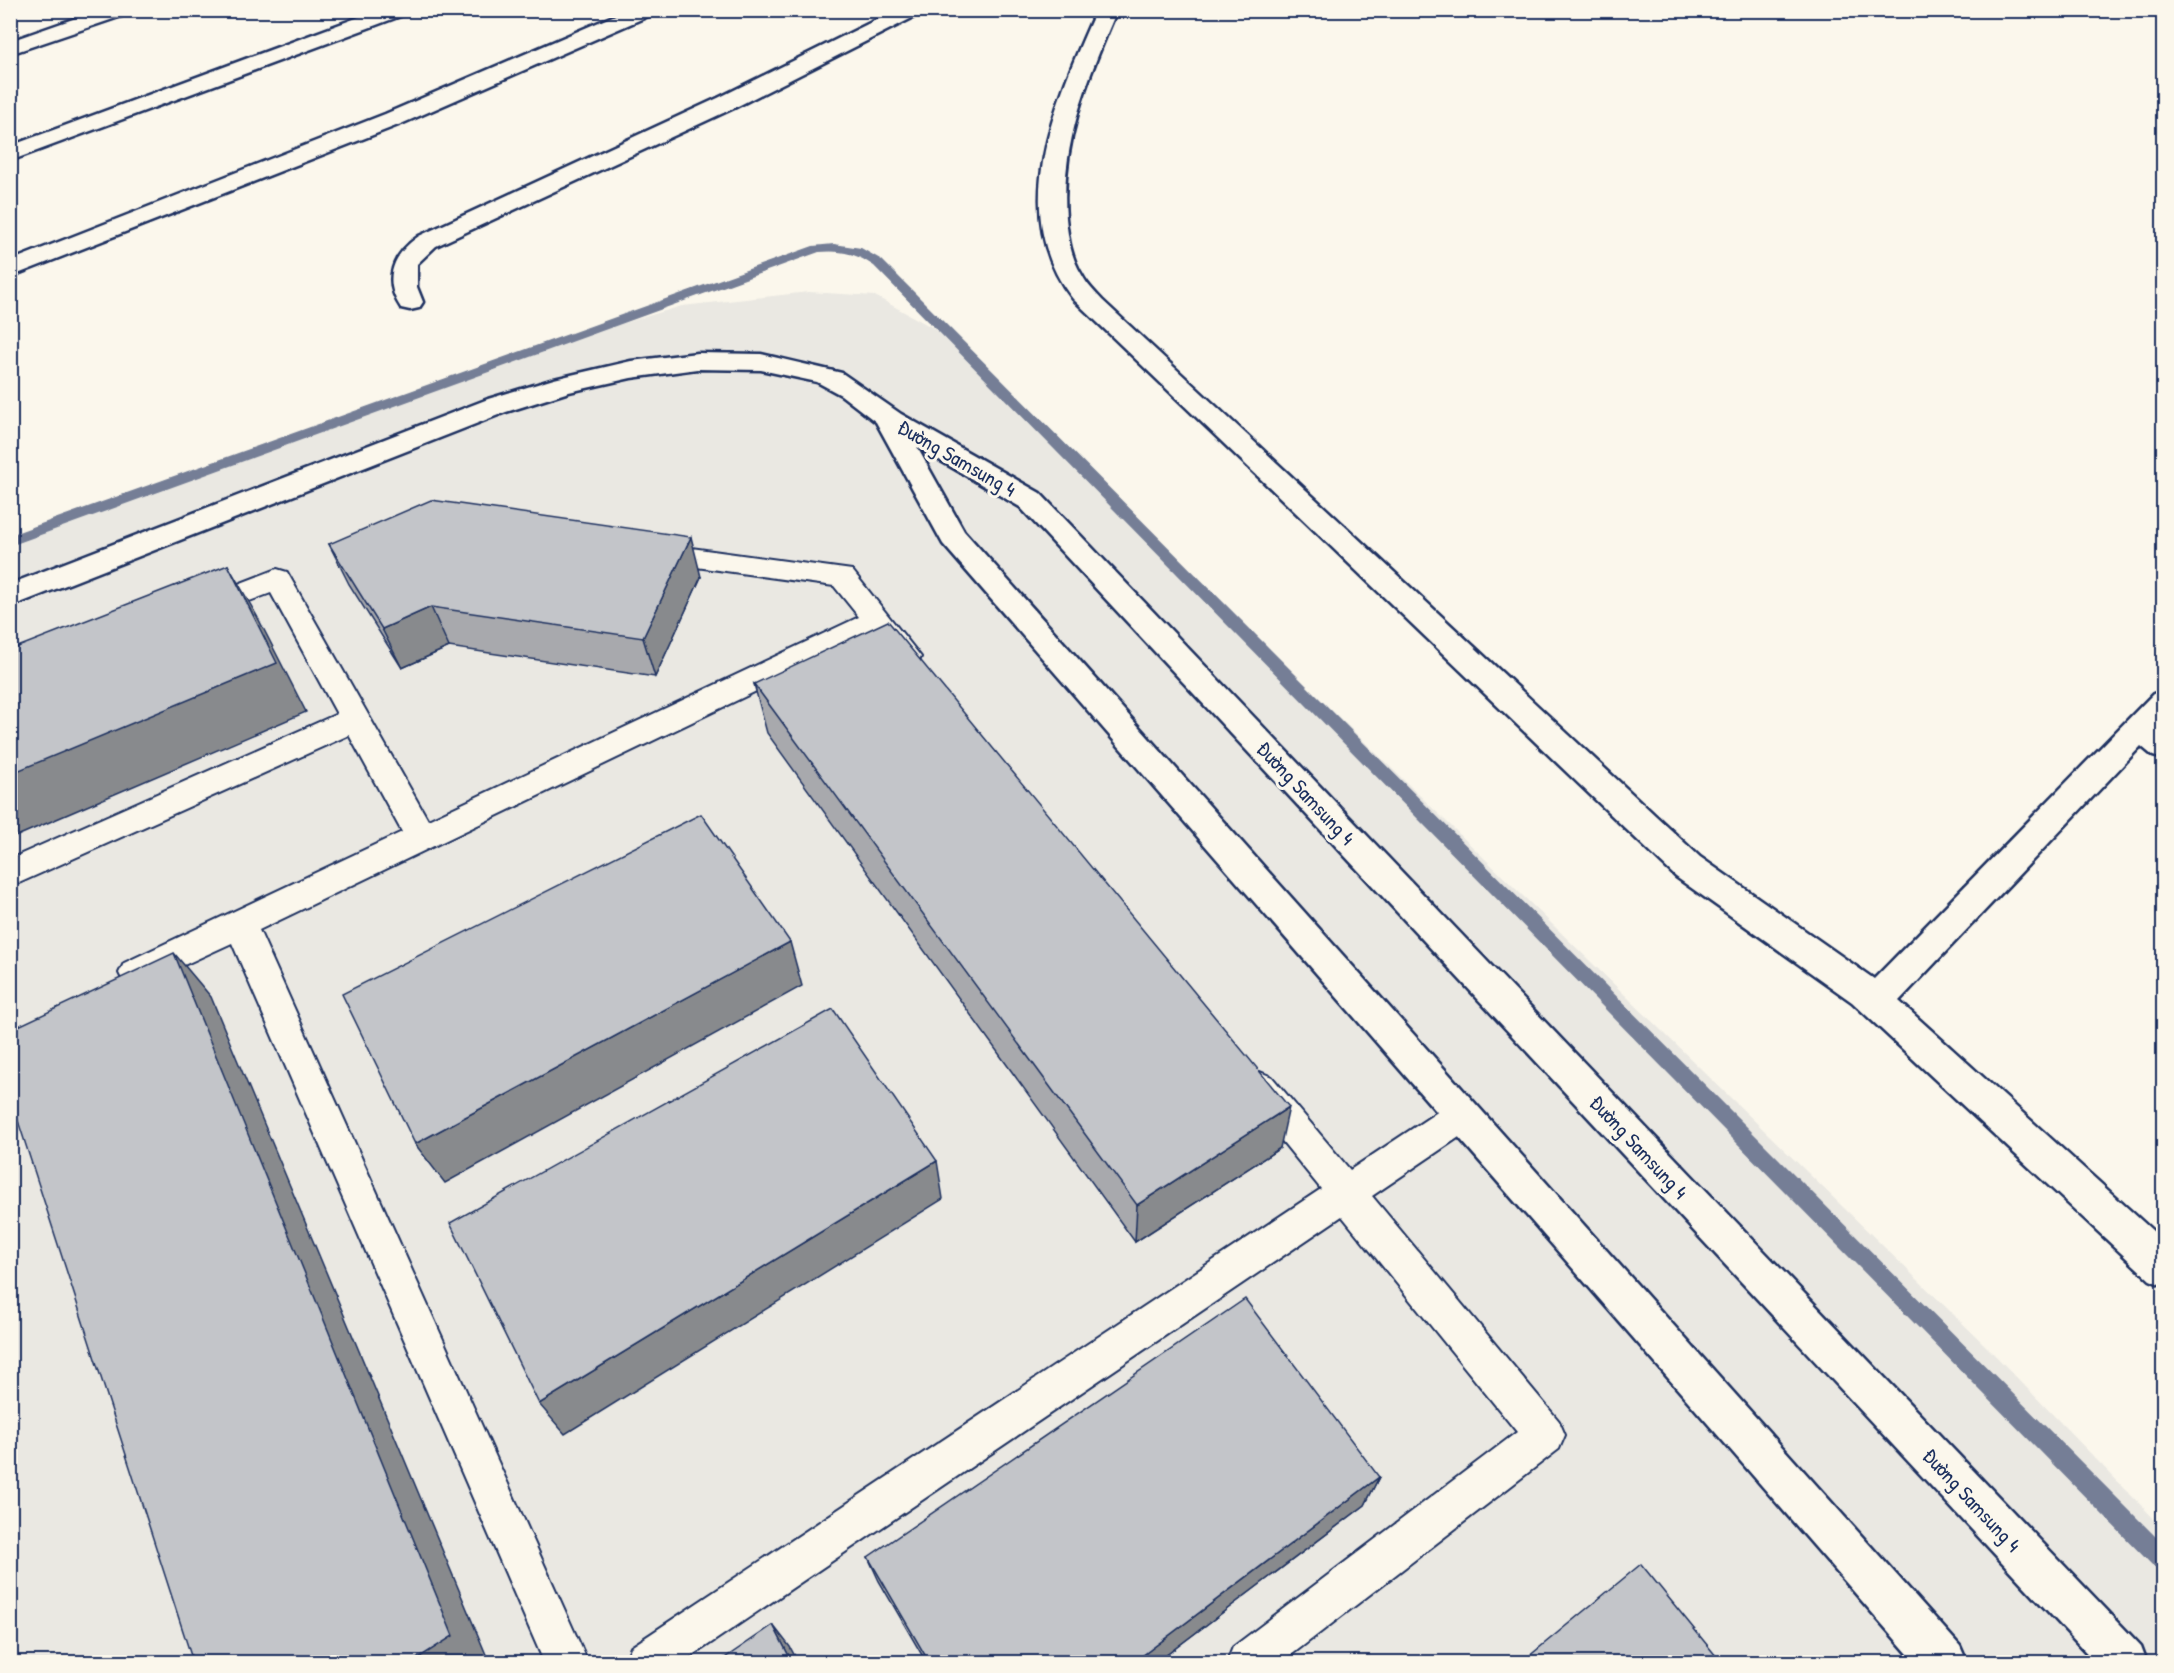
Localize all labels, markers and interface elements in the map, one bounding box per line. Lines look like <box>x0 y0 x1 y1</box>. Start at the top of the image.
street label: Đường Samsung 4 <box>892 412 1022 504</box>
street label: Đường Samsung 4 <box>1250 735 1362 851</box>
street label: Đường Samsung 4 <box>1583 1089 1695 1205</box>
street label: Đường Samsung 4 <box>1916 1442 2028 1558</box>

